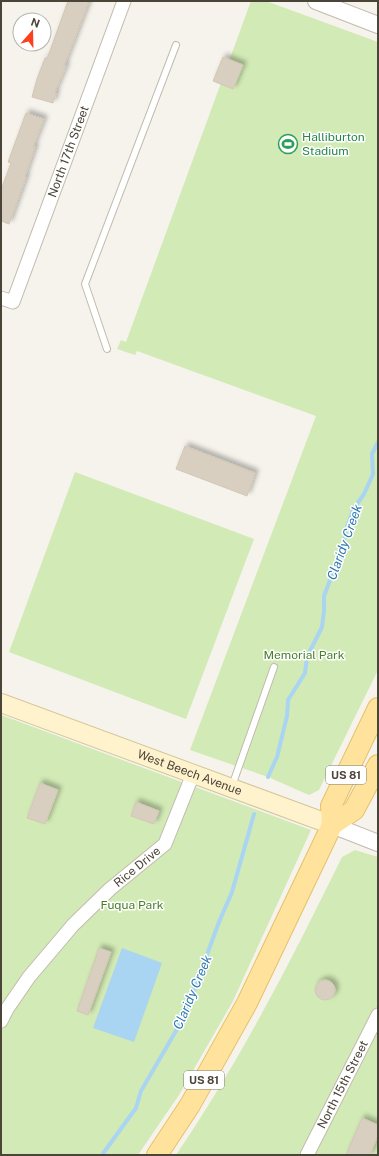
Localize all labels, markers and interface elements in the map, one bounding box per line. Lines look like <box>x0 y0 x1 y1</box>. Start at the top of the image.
north arrow <box>12 12 52 52</box>
text: N <box>29 15 42 30</box>
street label: North 17th Street <box>45 104 92 199</box>
place label: Halliburton Stadium <box>302 130 365 158</box>
sports icon: Halliburton Stadium <box>277 133 299 155</box>
water label: Claridy Creek <box>324 502 365 582</box>
park label: Memorial Park <box>264 648 345 662</box>
street label: West Beech Avenue <box>135 747 244 798</box>
road number: US 81 <box>326 766 366 784</box>
street label: Rice Drive <box>111 844 163 890</box>
park label: Fuqua Park <box>100 898 164 912</box>
water label: Claridy Creek <box>170 953 215 1032</box>
street label: North 15th Street <box>315 1038 371 1131</box>
road number: US 81 <box>184 1071 224 1089</box>

